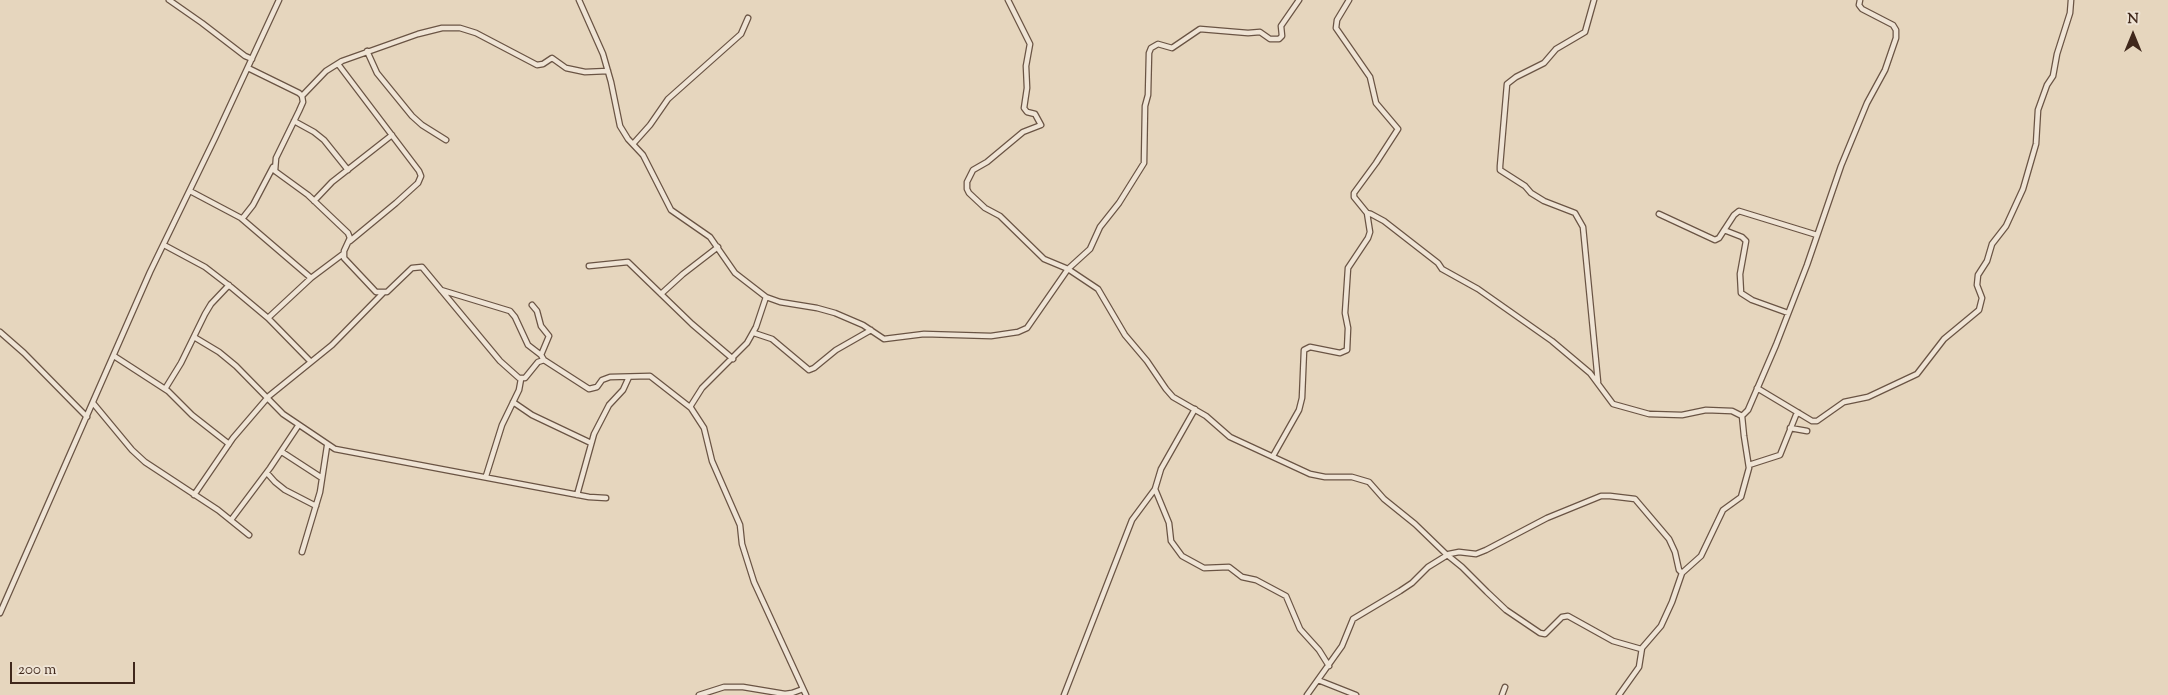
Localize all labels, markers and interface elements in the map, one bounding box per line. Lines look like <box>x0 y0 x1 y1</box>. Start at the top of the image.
north arrow <box>2108 10 2158 60</box>
text: N <box>2127 10 2139 30</box>
scale bar <box>12 652 138 684</box>
text: 200 m <box>18 660 57 681</box>

